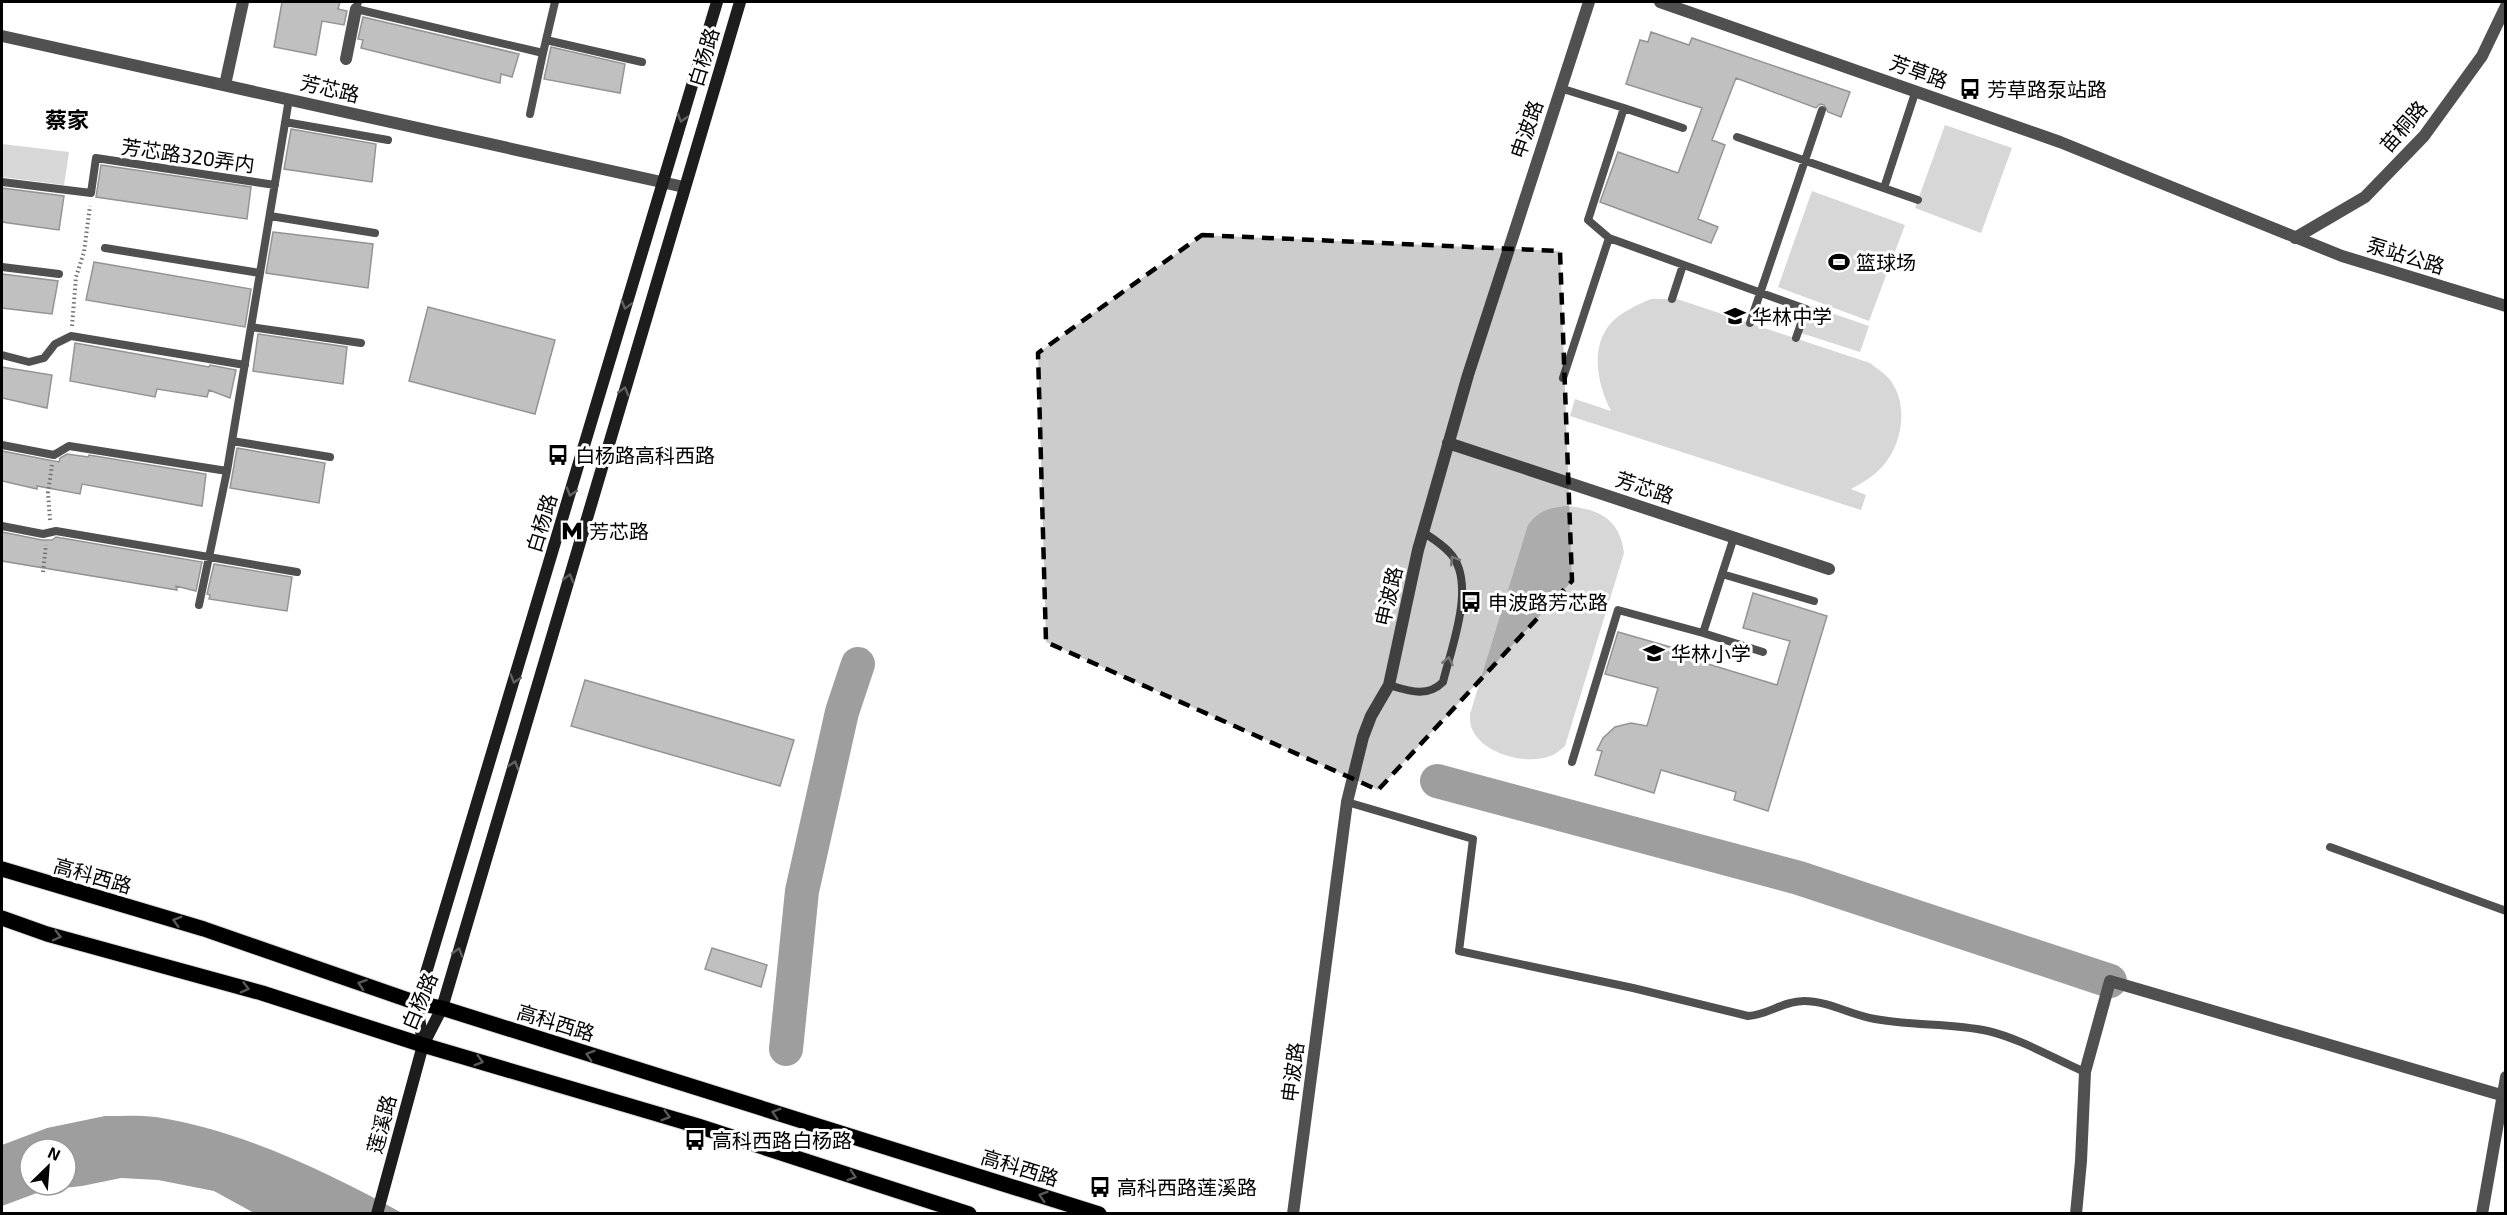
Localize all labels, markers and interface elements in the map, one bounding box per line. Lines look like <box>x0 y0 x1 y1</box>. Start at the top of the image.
street label: 白杨路 <box>683 25 723 89</box>
street label: 芳草路 <box>1887 49 1951 93</box>
street label: 芳芯路 <box>298 70 362 106</box>
bus stop icon: 芳草路泵站路 <box>1958 77 1982 101</box>
place label: 芳草路泵站路 <box>1987 77 2107 101</box>
street label: 苗桐路 <box>2374 95 2432 157</box>
street label: 申波路 <box>1505 97 1547 161</box>
district label: 蔡家 <box>45 106 89 132</box>
one-way arrow <box>676 112 689 123</box>
street label: 芳芯路320弄内 <box>120 134 256 176</box>
street label: 泵站公路 <box>2364 232 2448 278</box>
sports icon: 篮球场 <box>1827 250 1851 274</box>
place label: 篮球场 <box>1856 250 1916 274</box>
one-way arrow <box>621 299 633 310</box>
school or university icon: 华林中学 <box>1723 304 1747 328</box>
place label: 华林中学 <box>1752 304 1832 328</box>
one-way arrow <box>617 386 629 397</box>
bus stop icon: 白杨路高科西路 <box>546 443 570 467</box>
place label: 白杨路高科西路 <box>575 443 715 467</box>
street label: 芳芯路 <box>1613 466 1677 508</box>
one-way arrow <box>566 486 578 497</box>
street label: 白杨路 <box>521 491 561 555</box>
metro station icon: 芳芯路 <box>560 519 584 543</box>
place label: 芳芯路 <box>589 519 649 543</box>
one-way arrow <box>1450 555 1461 566</box>
street label: 申波路 <box>1370 564 1406 628</box>
one-way arrow <box>562 573 574 584</box>
bus stop icon: 申波路芳芯路 <box>1459 590 1483 614</box>
place label: 申波路芳芯路 <box>1488 590 1608 614</box>
school or university icon: 华林小学 <box>1642 641 1666 665</box>
place label: 华林小学 <box>1671 641 1751 665</box>
one-way arrow <box>1440 657 1453 667</box>
one-way arrow <box>510 673 522 684</box>
one-way arrow <box>507 760 519 771</box>
street label: 高科西路 <box>51 852 135 898</box>
one-way arrow <box>172 916 183 928</box>
one-way arrow <box>52 929 62 942</box>
one-way arrow <box>451 947 463 958</box>
street label: 白杨路 <box>396 969 442 1033</box>
one-way arrow <box>357 978 368 991</box>
one-way arrow <box>239 981 250 993</box>
street label: 高科西路 <box>514 999 598 1045</box>
street label: 申波路 <box>1276 1041 1308 1103</box>
one-way arrow <box>585 1050 596 1062</box>
one-way arrow <box>473 1054 484 1066</box>
street label: 莲溪路 <box>362 1092 400 1156</box>
one-way arrow <box>771 1108 782 1120</box>
one-way arrow <box>661 1109 671 1122</box>
bus stop icon: 高科西路白杨路 <box>683 1128 707 1152</box>
place label: 高科西路白杨路 <box>712 1128 852 1152</box>
north arrow <box>18 1137 78 1197</box>
text: N <box>45 1142 64 1164</box>
street label: 高科西路 <box>978 1144 1062 1190</box>
one-way arrow <box>846 1168 857 1181</box>
bus stop icon: 高科西路莲溪路 <box>1088 1175 1112 1199</box>
place label: 高科西路莲溪路 <box>1117 1175 1257 1199</box>
one-way arrow <box>1038 1191 1049 1203</box>

